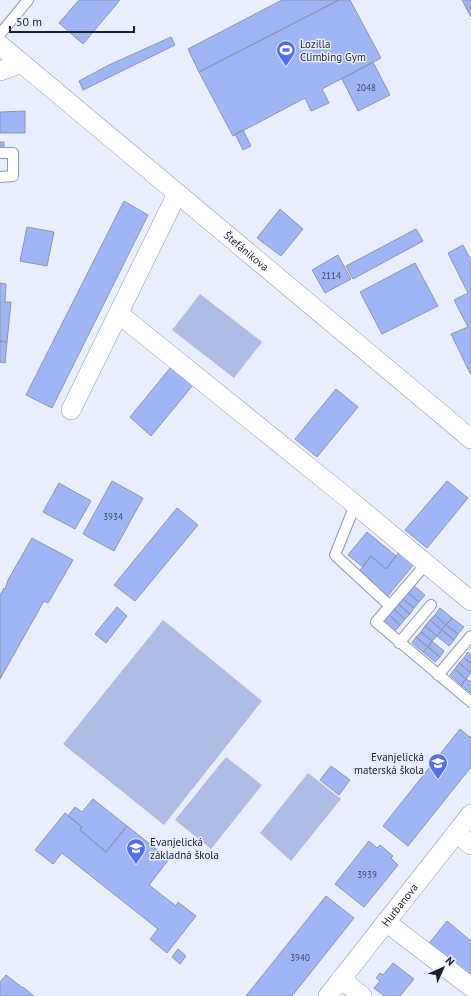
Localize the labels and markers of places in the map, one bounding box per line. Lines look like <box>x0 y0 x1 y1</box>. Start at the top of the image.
place label: Lozilla Climbing Gym <box>300 37 366 64</box>
sports icon: Lozilla Climbing Gym <box>275 39 297 67</box>
place label: Evanjelická materská škola <box>354 750 424 777</box>
school or university icon: Evanjelická materská škola <box>427 752 449 780</box>
place label: Evanjelická základná škola <box>150 835 219 862</box>
school or university icon: Evanjelická základná škola <box>125 837 147 865</box>

